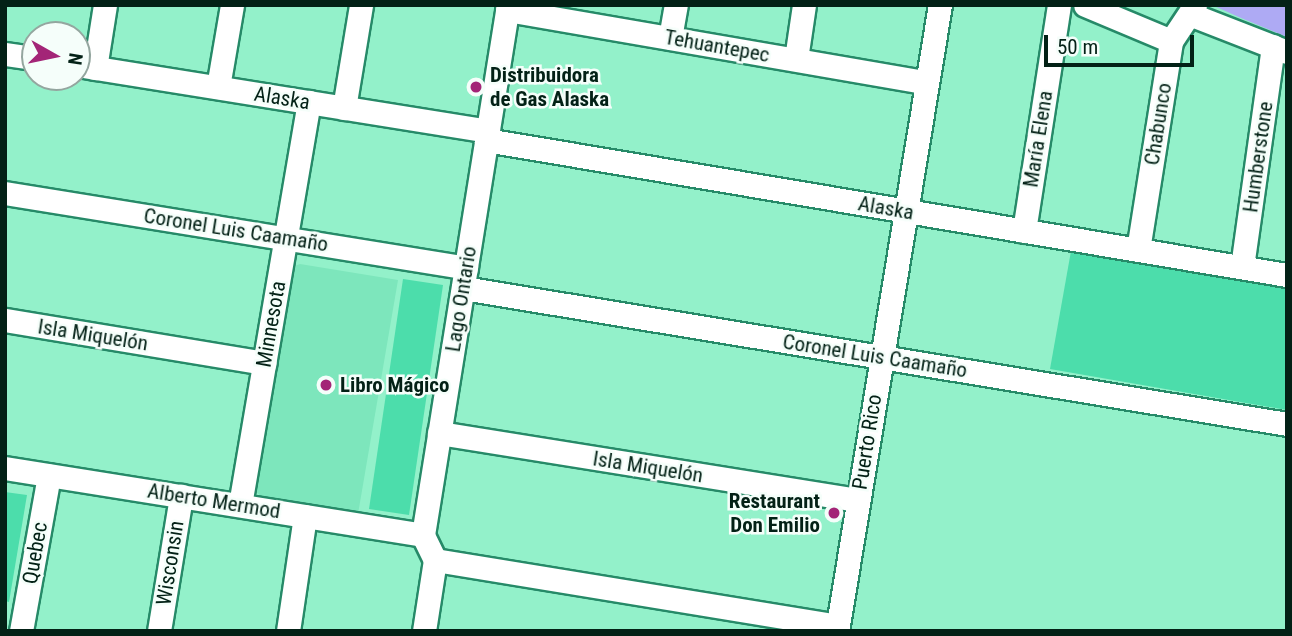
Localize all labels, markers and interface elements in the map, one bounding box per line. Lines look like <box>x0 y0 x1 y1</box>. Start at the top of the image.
north arrow <box>21 21 91 91</box>
scale bar <box>1047 21 1198 65</box>
street label: Tehuantepec <box>662 24 772 68</box>
text: 50 m <box>1057 35 1098 59</box>
text: N <box>63 51 88 67</box>
place label: Distribuidora de Gas Alaska <box>490 62 609 112</box>
marker: Distribuidora de Gas Alaska <box>468 79 484 95</box>
street label: Alaska <box>252 81 312 115</box>
street label: Chabunco <box>1139 81 1177 167</box>
street label: María Elena <box>1018 89 1058 189</box>
street label: Humberstone <box>1238 100 1278 214</box>
street label: Alaska <box>856 191 916 225</box>
street label: Coronel Luis Caamaño <box>142 203 330 257</box>
street label: Lago Ontario <box>440 244 482 354</box>
street label: Minnesota <box>251 279 291 369</box>
street label: Isla Miquelón <box>36 314 150 356</box>
street label: Coronel Luis Caamaño <box>781 329 969 383</box>
place label: Libro Mágico <box>340 372 449 398</box>
marker: Libro Mágico <box>318 377 334 393</box>
street label: Puerto Rico <box>847 393 887 491</box>
street label: Isla Miquelón <box>591 446 705 488</box>
street label: Alberto Mermod <box>146 478 282 524</box>
place label: Restaurant Don Emilio <box>729 488 820 538</box>
marker: Restaurant Don Emilio <box>826 505 842 521</box>
street label: Wisconsin <box>151 519 189 607</box>
street label: Quebec <box>17 520 53 586</box>

